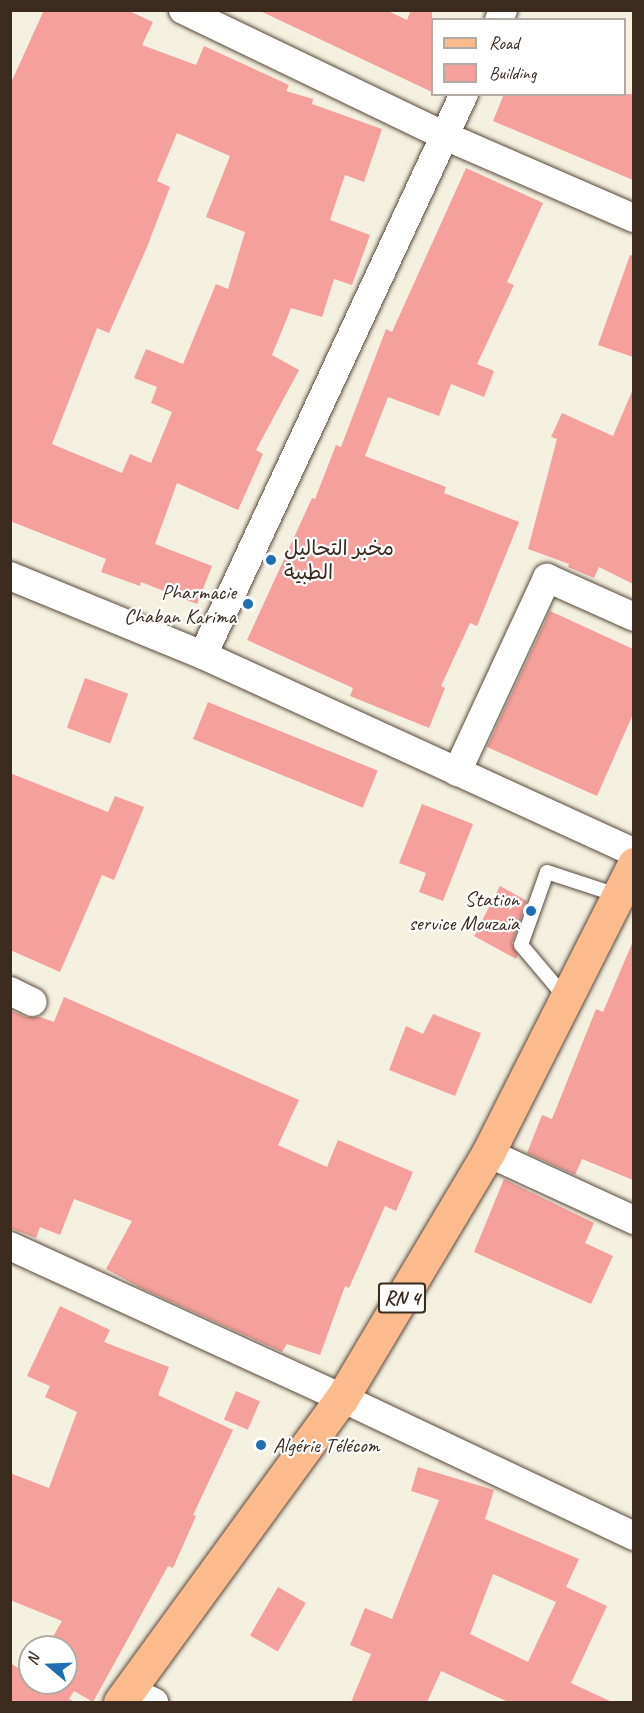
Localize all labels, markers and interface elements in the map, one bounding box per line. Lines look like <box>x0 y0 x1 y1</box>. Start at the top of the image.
legend <box>431 18 626 96</box>
text: Road <box>489 32 519 54</box>
text: Building <box>489 62 536 84</box>
place label: مخبر التحاليل الطبية <box>284 535 394 585</box>
marker: مخبر التحاليل الطبية <box>262 551 280 569</box>
place label: Pharmacie Chaban Karima <box>123 579 236 629</box>
marker: Pharmacie Chaban Karima <box>241 597 255 611</box>
place label: Station service Mouzaïa <box>409 886 519 936</box>
marker: Station service Mouzaïa <box>524 904 538 918</box>
road number: RN 4 <box>376 1281 428 1315</box>
place label: Algérie Télécom <box>273 1432 379 1458</box>
marker: Algérie Télécom <box>254 1438 268 1452</box>
north arrow <box>18 1635 78 1695</box>
text: N <box>22 1652 44 1668</box>

